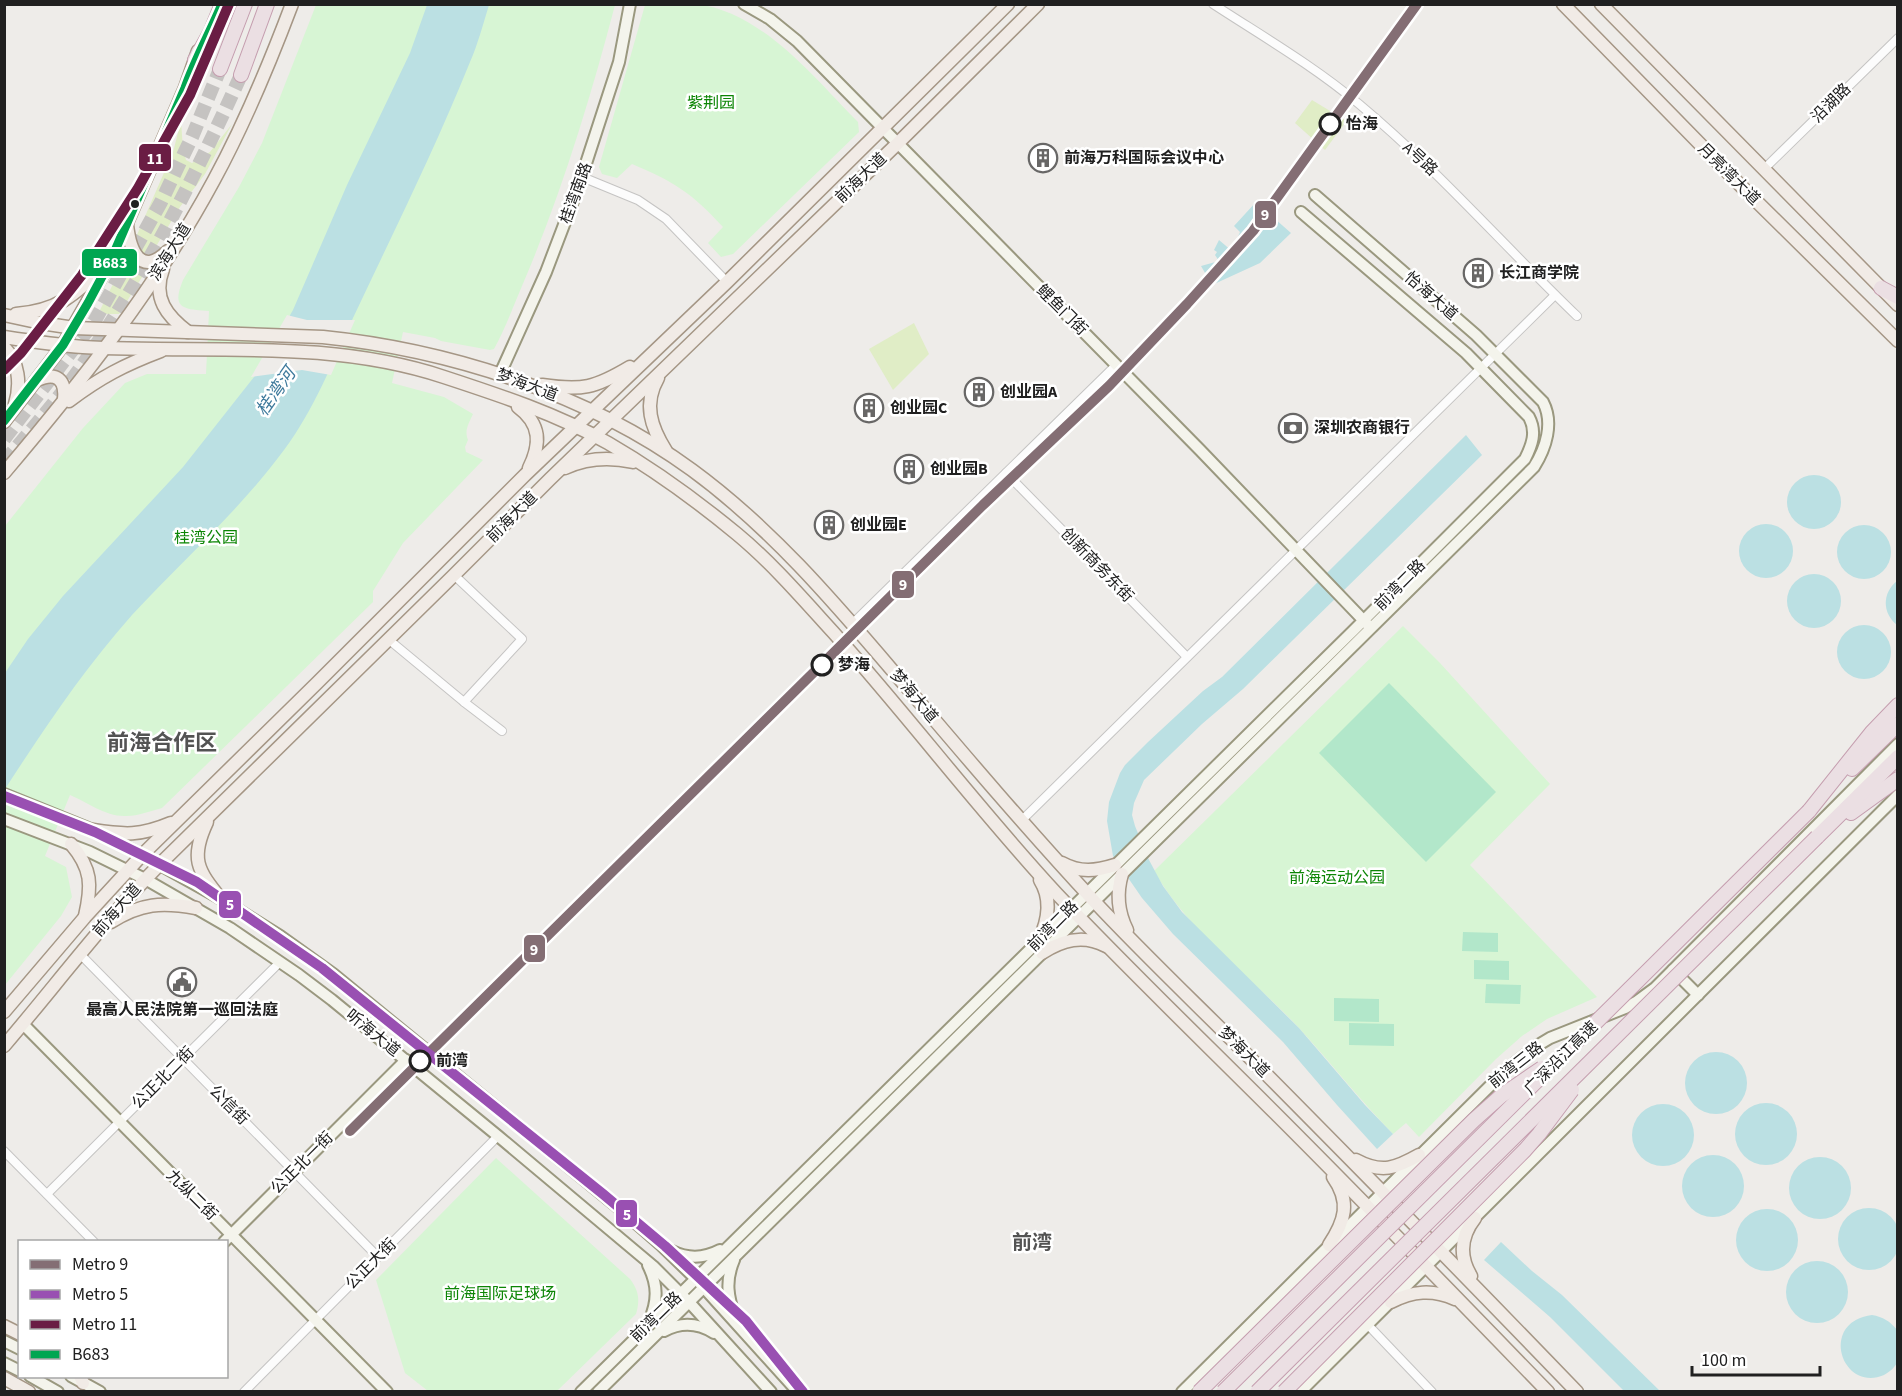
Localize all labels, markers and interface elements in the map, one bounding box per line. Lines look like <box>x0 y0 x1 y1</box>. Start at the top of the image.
street label: 沿湖路 <box>1806 78 1856 128</box>
park label: 紫荆园 <box>687 92 735 114</box>
marker: 怡海 <box>1319 113 1341 135</box>
place label: 怡海 <box>1346 113 1378 135</box>
street label: A号路 <box>1398 137 1442 181</box>
street label: 月亮湾大道 <box>1693 138 1765 210</box>
building icon: 前海万科国际会议中心 <box>1027 142 1059 174</box>
line badge: 11 <box>138 143 172 172</box>
place label: 前海万科国际会议中心 <box>1064 147 1224 169</box>
text: 11 <box>147 148 163 170</box>
street label: 前海大道 <box>830 148 892 208</box>
street label: 桂湾南路 <box>555 159 597 227</box>
unlabelled marker <box>129 198 141 210</box>
line badge: 9 <box>1254 200 1277 229</box>
text: 9 <box>1261 204 1269 226</box>
street label: 滨海大道 <box>144 219 196 285</box>
line badge: B683 <box>81 248 138 277</box>
text: B683 <box>92 252 128 274</box>
building icon: 长江商学院 <box>1462 257 1494 289</box>
place label: 长江商学院 <box>1499 262 1579 284</box>
street label: 怡海大道 <box>1400 267 1462 325</box>
street label: 鲤鱼门街 <box>1032 280 1092 340</box>
water label: 桂湾河 <box>250 360 303 421</box>
street label: 梦海大道 <box>493 363 561 407</box>
building icon: 创业园A <box>963 376 995 408</box>
place label: 创业园A <box>1000 381 1058 403</box>
building icon: 创业园C <box>853 392 885 424</box>
place label: 创业园C <box>890 397 947 419</box>
bank icon: 深圳农商银行 <box>1277 412 1309 444</box>
place label: 深圳农商银行 <box>1314 417 1410 439</box>
building icon: 创业园B <box>893 453 925 485</box>
place label: 创业园B <box>930 458 988 480</box>
street label: 前海大道 <box>482 487 542 547</box>
building icon: 创业园E <box>813 509 845 541</box>
place label: 创业园E <box>850 514 907 536</box>
street label: 创新商务东街 <box>1056 523 1138 607</box>
park label: 桂湾公园 <box>174 527 238 549</box>
street label: 前湾二路 <box>1370 555 1430 615</box>
line badge: 9 <box>891 570 915 599</box>
text: 9 <box>899 574 907 596</box>
marker: 梦海 <box>811 654 833 676</box>
place label: 梦海 <box>838 654 870 676</box>
street label: 梦海大道 <box>885 664 943 728</box>
district label: 前海合作区 <box>107 727 217 759</box>
park label: 前海运动公园 <box>1289 867 1385 889</box>
street label: 前海大道 <box>88 879 146 941</box>
line badge: 5 <box>218 890 242 919</box>
text: 5 <box>226 894 234 916</box>
street label: 前湾二路 <box>1023 896 1083 956</box>
line badge: 9 <box>523 934 546 963</box>
text: 9 <box>530 939 538 961</box>
public building icon: 最高人民法院第一巡回法庭 <box>166 966 198 998</box>
place label: 最高人民法院第一巡回法庭 <box>86 999 278 1021</box>
street label: 听海大道 <box>341 1004 405 1062</box>
street label: 广深沿江高速 <box>1519 1016 1603 1100</box>
street label: 梦海大道 <box>1214 1022 1274 1082</box>
street label: 前湾三路 <box>1484 1037 1548 1093</box>
street label: 公正北二街 <box>127 1042 199 1114</box>
marker: 前湾 <box>409 1050 431 1072</box>
place label: 前湾 <box>436 1050 468 1072</box>
street label: 公信街 <box>204 1080 254 1130</box>
street label: 公正北一街 <box>266 1127 338 1199</box>
street label: 九纵二街 <box>162 1165 222 1225</box>
line badge: 5 <box>615 1199 638 1228</box>
text: 5 <box>623 1204 631 1226</box>
district label: 前湾 <box>1012 1229 1052 1257</box>
street label: 公正大街 <box>341 1234 401 1294</box>
legend <box>18 1240 228 1378</box>
text: Metro 9 <box>72 1252 128 1277</box>
text: Metro 5 <box>72 1282 128 1307</box>
park label: 前海国际足球场 <box>444 1283 556 1305</box>
street label: 前湾二路 <box>625 1287 687 1347</box>
text: Metro 11 <box>72 1312 137 1337</box>
scale bar <box>1692 1339 1820 1377</box>
text: B683 <box>72 1342 109 1367</box>
text: 100 m <box>1701 1348 1746 1373</box>

